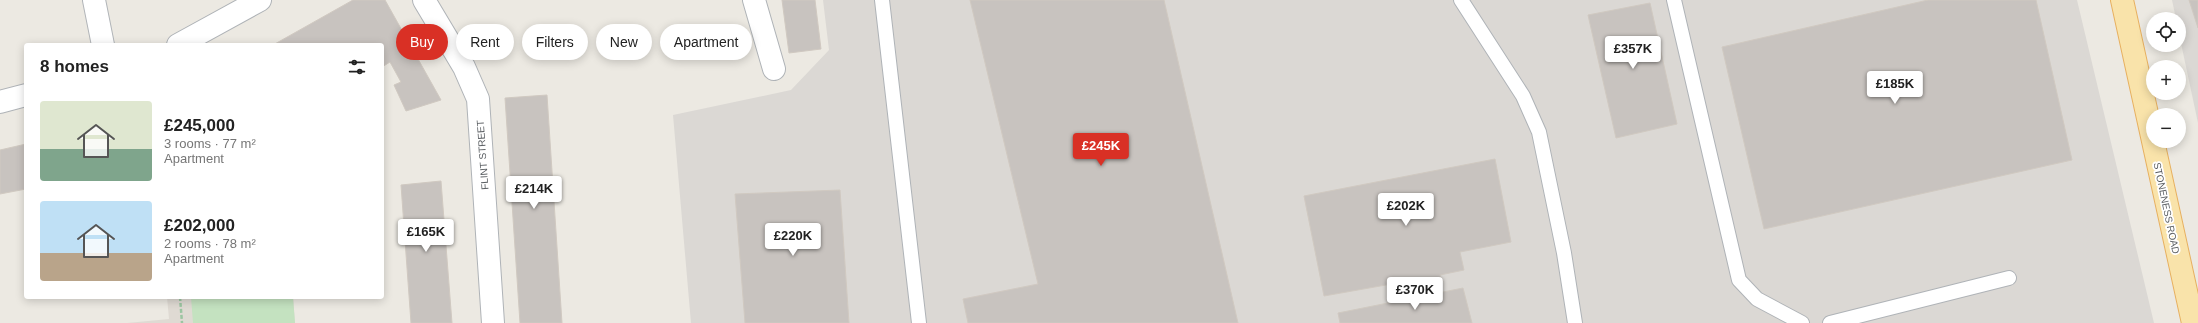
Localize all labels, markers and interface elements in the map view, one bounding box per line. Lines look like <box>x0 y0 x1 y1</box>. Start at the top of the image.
map controls <box>2146 12 2186 148</box>
button: locate <box>2146 12 2186 52</box>
chip: Buy <box>396 24 448 60</box>
chip: Rent <box>456 24 514 60</box>
chip: Filters <box>522 24 588 60</box>
chip: New <box>596 24 652 60</box>
chip: Apartment <box>660 24 752 60</box>
pin: £357K <box>1605 36 1661 70</box>
text: £357K <box>1614 41 1652 56</box>
icon: filters <box>346 56 368 78</box>
text: 8 homes <box>40 57 109 76</box>
button: + <box>2146 60 2186 100</box>
pin: £185K <box>1867 71 1923 105</box>
text: £185K <box>1876 76 1914 91</box>
button: − <box>2146 108 2186 148</box>
text: £245,000 <box>164 116 235 135</box>
icon: home <box>72 117 120 165</box>
street label: FLINT STREET <box>475 120 490 190</box>
pin: £245K <box>1073 133 1129 167</box>
text: 3 rooms · 77 m² <box>164 136 256 151</box>
text: £245K <box>1082 138 1120 153</box>
text: Apartment <box>164 151 224 166</box>
street label: STONENESS ROAD <box>2151 161 2182 255</box>
pin: £214K <box>506 176 562 210</box>
text: £214K <box>515 181 553 196</box>
pin: £202K <box>1378 193 1434 227</box>
text: £202K <box>1387 198 1425 213</box>
text: £202,000 <box>164 216 235 235</box>
icon: home <box>72 217 120 265</box>
pin: £165K <box>398 219 454 253</box>
pin: £220K <box>765 223 821 257</box>
text: £165K <box>407 224 445 239</box>
text: £220K <box>774 228 812 243</box>
text: 2 rooms · 78 m² <box>164 236 256 251</box>
text: Apartment <box>164 251 224 266</box>
pin: £370K <box>1387 277 1443 311</box>
text: £370K <box>1396 282 1434 297</box>

